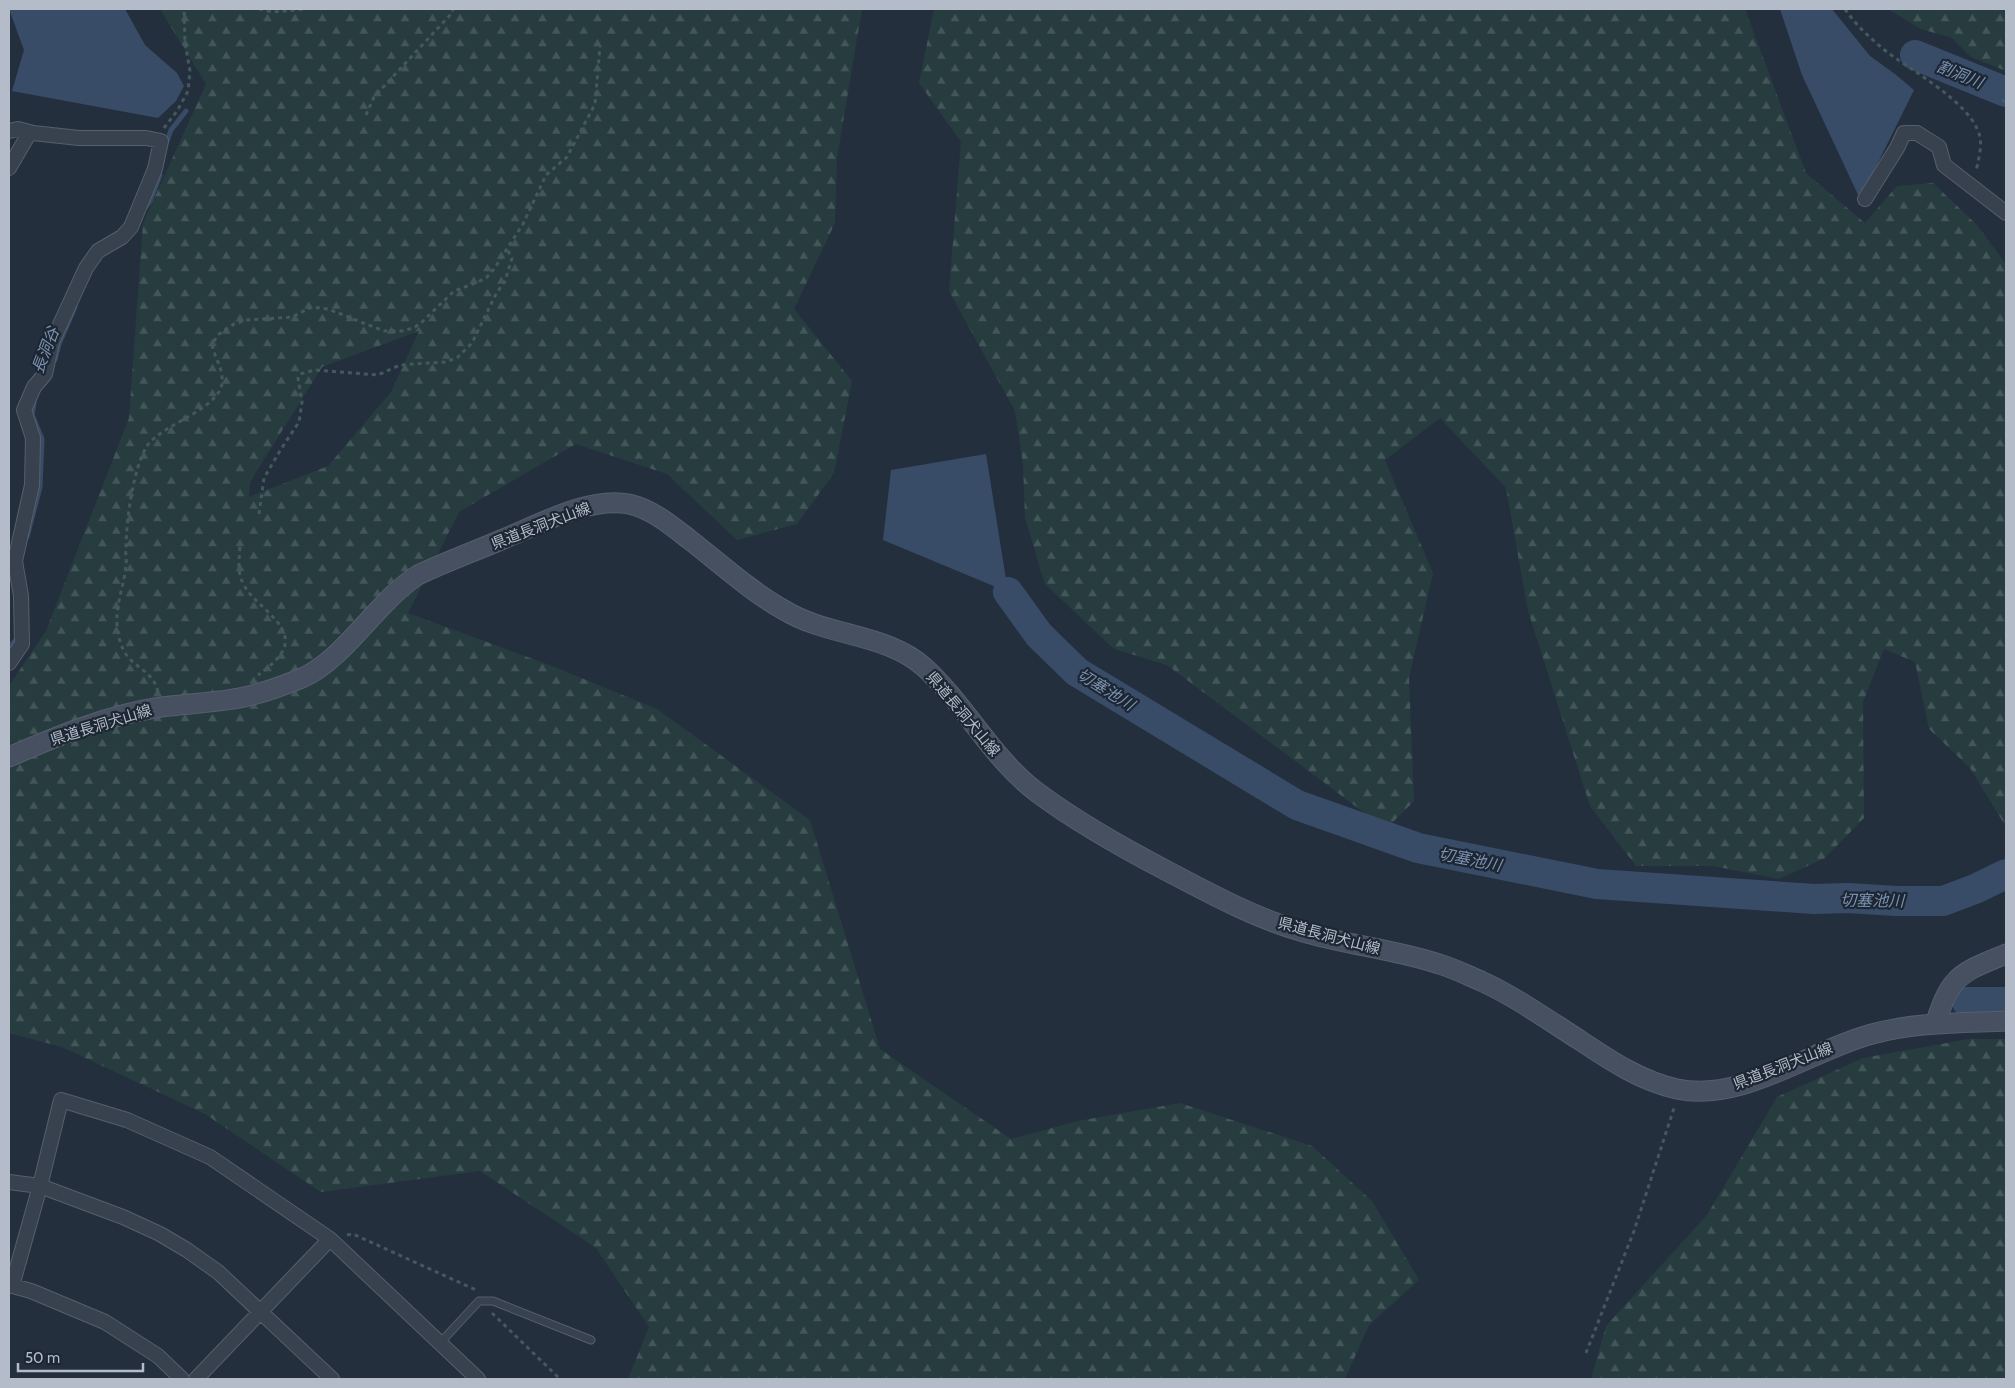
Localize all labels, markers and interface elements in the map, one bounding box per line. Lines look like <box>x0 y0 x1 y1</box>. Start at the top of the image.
water label: 割洞川 <box>1934 57 1987 93</box>
water label: 長洞谷 <box>28 323 64 376</box>
street label: 県道長洞犬山線 <box>489 499 593 553</box>
water label: 切塞池川 <box>1074 664 1140 715</box>
street label: 県道長洞犬山線 <box>922 668 1004 760</box>
street label: 県道長洞犬山線 <box>48 701 154 749</box>
water label: 切塞池川 <box>1437 844 1505 875</box>
water label: 切塞池川 <box>1840 890 1906 911</box>
street label: 県道長洞犬山線 <box>1276 914 1382 958</box>
street label: 県道長洞犬山線 <box>1731 1039 1835 1093</box>
scale bar <box>18 1340 142 1372</box>
text: 50 m <box>25 1349 60 1367</box>

